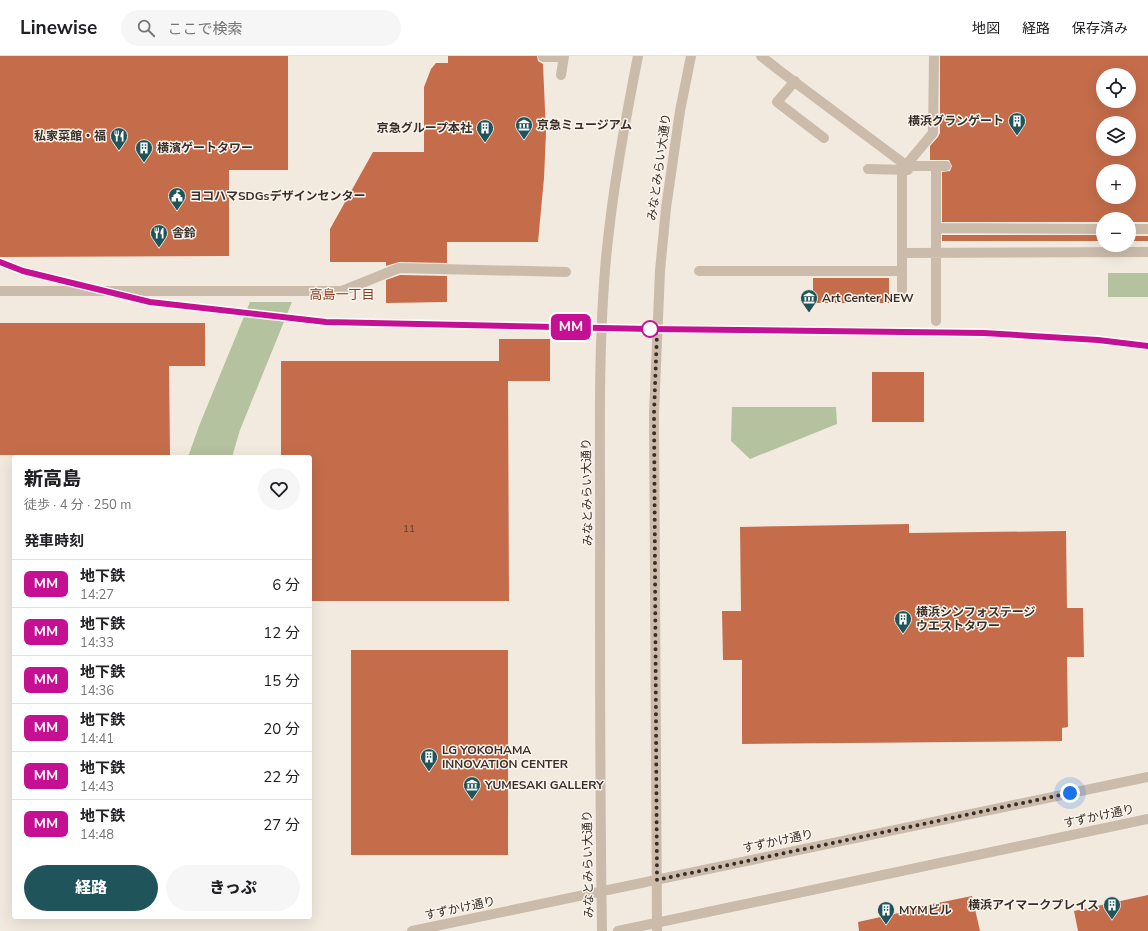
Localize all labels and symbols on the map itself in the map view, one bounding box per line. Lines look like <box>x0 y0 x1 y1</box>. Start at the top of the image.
building icon: 横浜グランゲート <box>1007 111 1027 136</box>
street label: みなとみらい大通り <box>644 112 674 222</box>
place label: 横浜グランゲート <box>908 113 1004 129</box>
museum icon: 京急ミュージアム <box>514 115 534 140</box>
place label: 京急ミュージアム <box>537 117 632 133</box>
building icon: 京急グループ本社 <box>475 118 495 143</box>
place label: 京急グループ本社 <box>377 120 472 136</box>
restaurant icon: 私家菜館・福 <box>109 126 129 151</box>
place label: 私家菜館・福 <box>34 128 106 144</box>
building icon: 横濱ゲートタワー <box>134 138 154 163</box>
place label: 横濱ゲートタワー <box>157 140 253 156</box>
public building icon: ヨコハマSDGsデザインセンター <box>167 186 187 211</box>
place label: ヨコハマSDGsデザインセンター <box>190 188 365 204</box>
restaurant icon: 舎鈴 <box>149 223 169 248</box>
place label: 舎鈴 <box>172 225 196 241</box>
district label: 高島一丁目 <box>309 286 375 304</box>
museum icon: Art Center NEW <box>799 288 819 313</box>
place label: Art Center NEW <box>822 290 914 306</box>
line badge: MM <box>553 314 589 340</box>
unlabelled marker <box>641 320 659 338</box>
street label: みなとみらい大通り <box>578 438 596 546</box>
house number: 11 <box>403 522 415 536</box>
place label: 横浜シンフォステージ ウエストタワー <box>916 604 1035 634</box>
building icon: 横浜シンフォステージ ウエストタワー <box>893 609 913 634</box>
place label: LG YOKOHAMA INNOVATION CENTER <box>442 742 569 772</box>
building icon: LG YOKOHAMA INNOVATION CENTER <box>419 747 439 772</box>
museum icon: YUMESAKI GALLERY <box>462 775 482 800</box>
place label: YUMESAKI GALLERY <box>484 777 604 793</box>
your location <box>1060 783 1080 803</box>
street label: すずかけ通り <box>1062 801 1136 831</box>
street label: みなとみらい大通り <box>579 810 597 918</box>
street label: すずかけ通り <box>741 826 815 856</box>
street label: すずかけ通り <box>423 893 497 923</box>
building icon: 横浜アイマークプレイス <box>1102 895 1122 920</box>
place label: 横浜アイマークプレイス <box>968 897 1099 913</box>
building icon: MYMビル <box>876 900 896 925</box>
place label: MYMビル <box>899 902 952 918</box>

